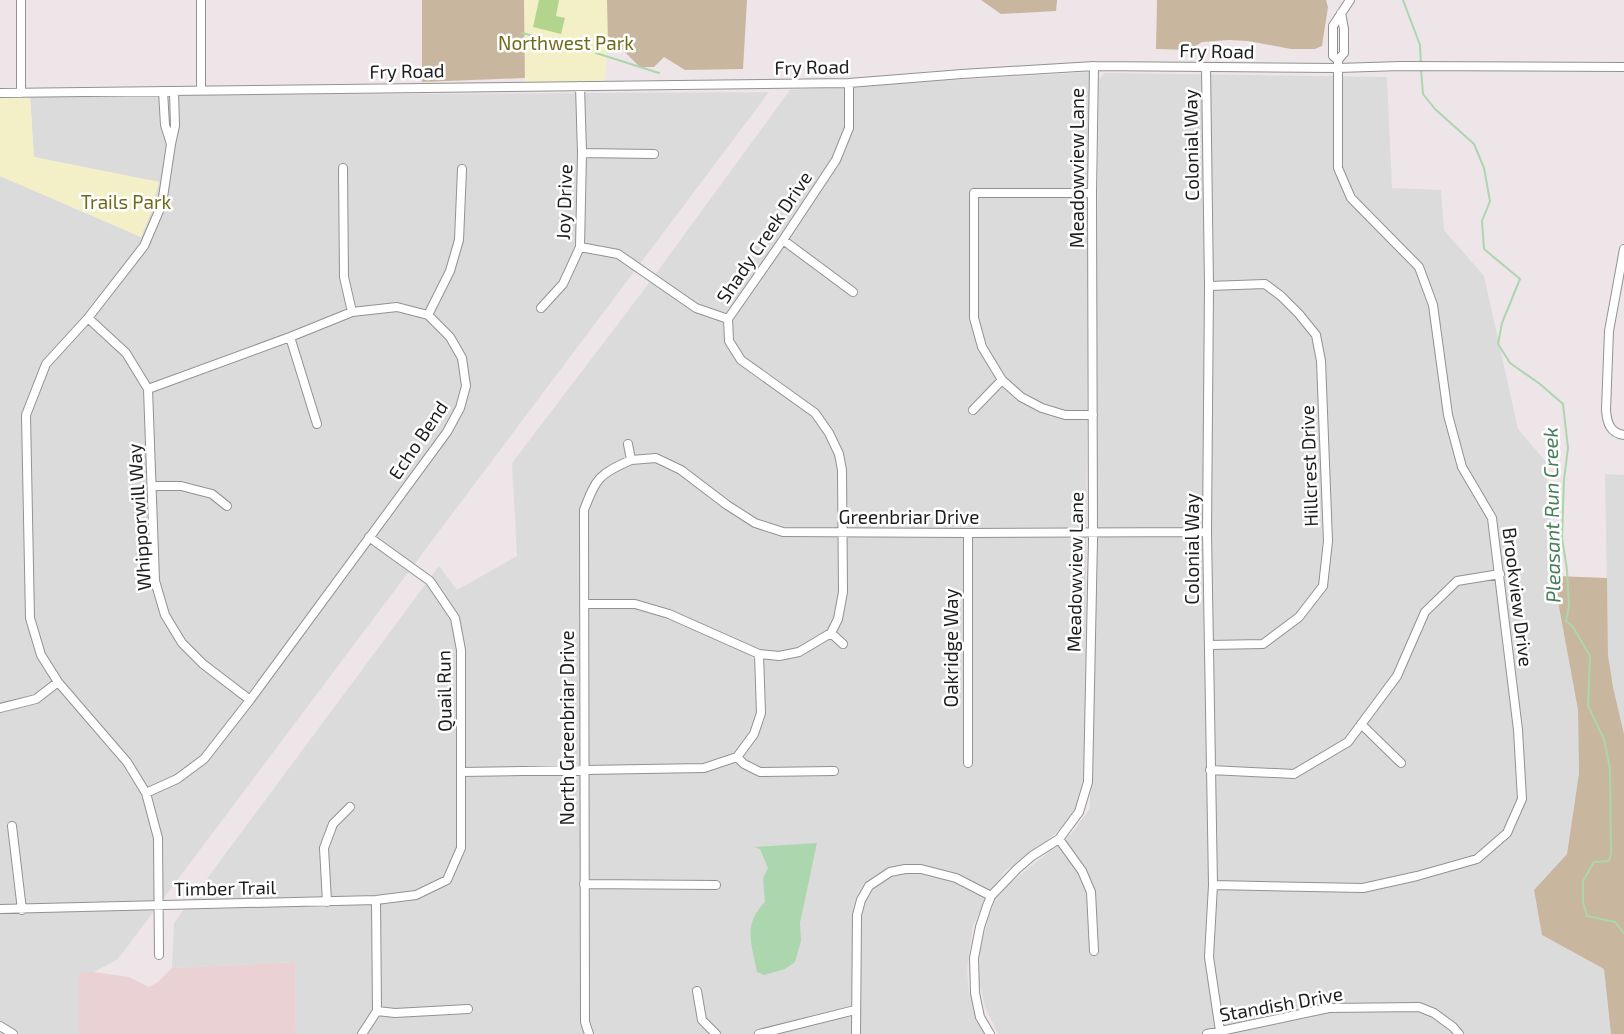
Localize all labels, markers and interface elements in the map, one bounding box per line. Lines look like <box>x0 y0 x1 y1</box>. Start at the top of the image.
park label: Northwest Park <box>498 31 634 54</box>
street label: Fry Road <box>1179 38 1255 63</box>
street label: Fry Road <box>774 54 850 79</box>
street label: Fry Road <box>369 58 445 83</box>
street label: Meadowview Lane <box>1065 88 1088 248</box>
street label: Colonial Way <box>1178 89 1203 201</box>
street label: Joy Drive <box>551 164 576 240</box>
street label: Shady Creek Drive <box>711 166 816 307</box>
park label: Trails Park <box>81 190 172 213</box>
street label: Echo Bend <box>383 396 452 483</box>
street label: Hillcrest Drive <box>1295 405 1322 527</box>
water label: Pleasant Run Creek <box>1537 427 1565 603</box>
street label: Whipporwill Way <box>122 443 155 591</box>
street label: Meadowview Lane <box>1062 492 1087 652</box>
street label: Colonial Way <box>1180 493 1203 605</box>
street label: Greenbriar Drive <box>839 505 979 528</box>
street label: Brookview Drive <box>1499 526 1538 668</box>
street label: Oakridge Way <box>939 589 962 708</box>
street label: North Greenbriar Drive <box>555 630 578 826</box>
street label: Quail Run <box>431 650 456 732</box>
street label: Timber Trail <box>174 875 277 900</box>
street label: Standish Drive <box>1217 981 1344 1026</box>

